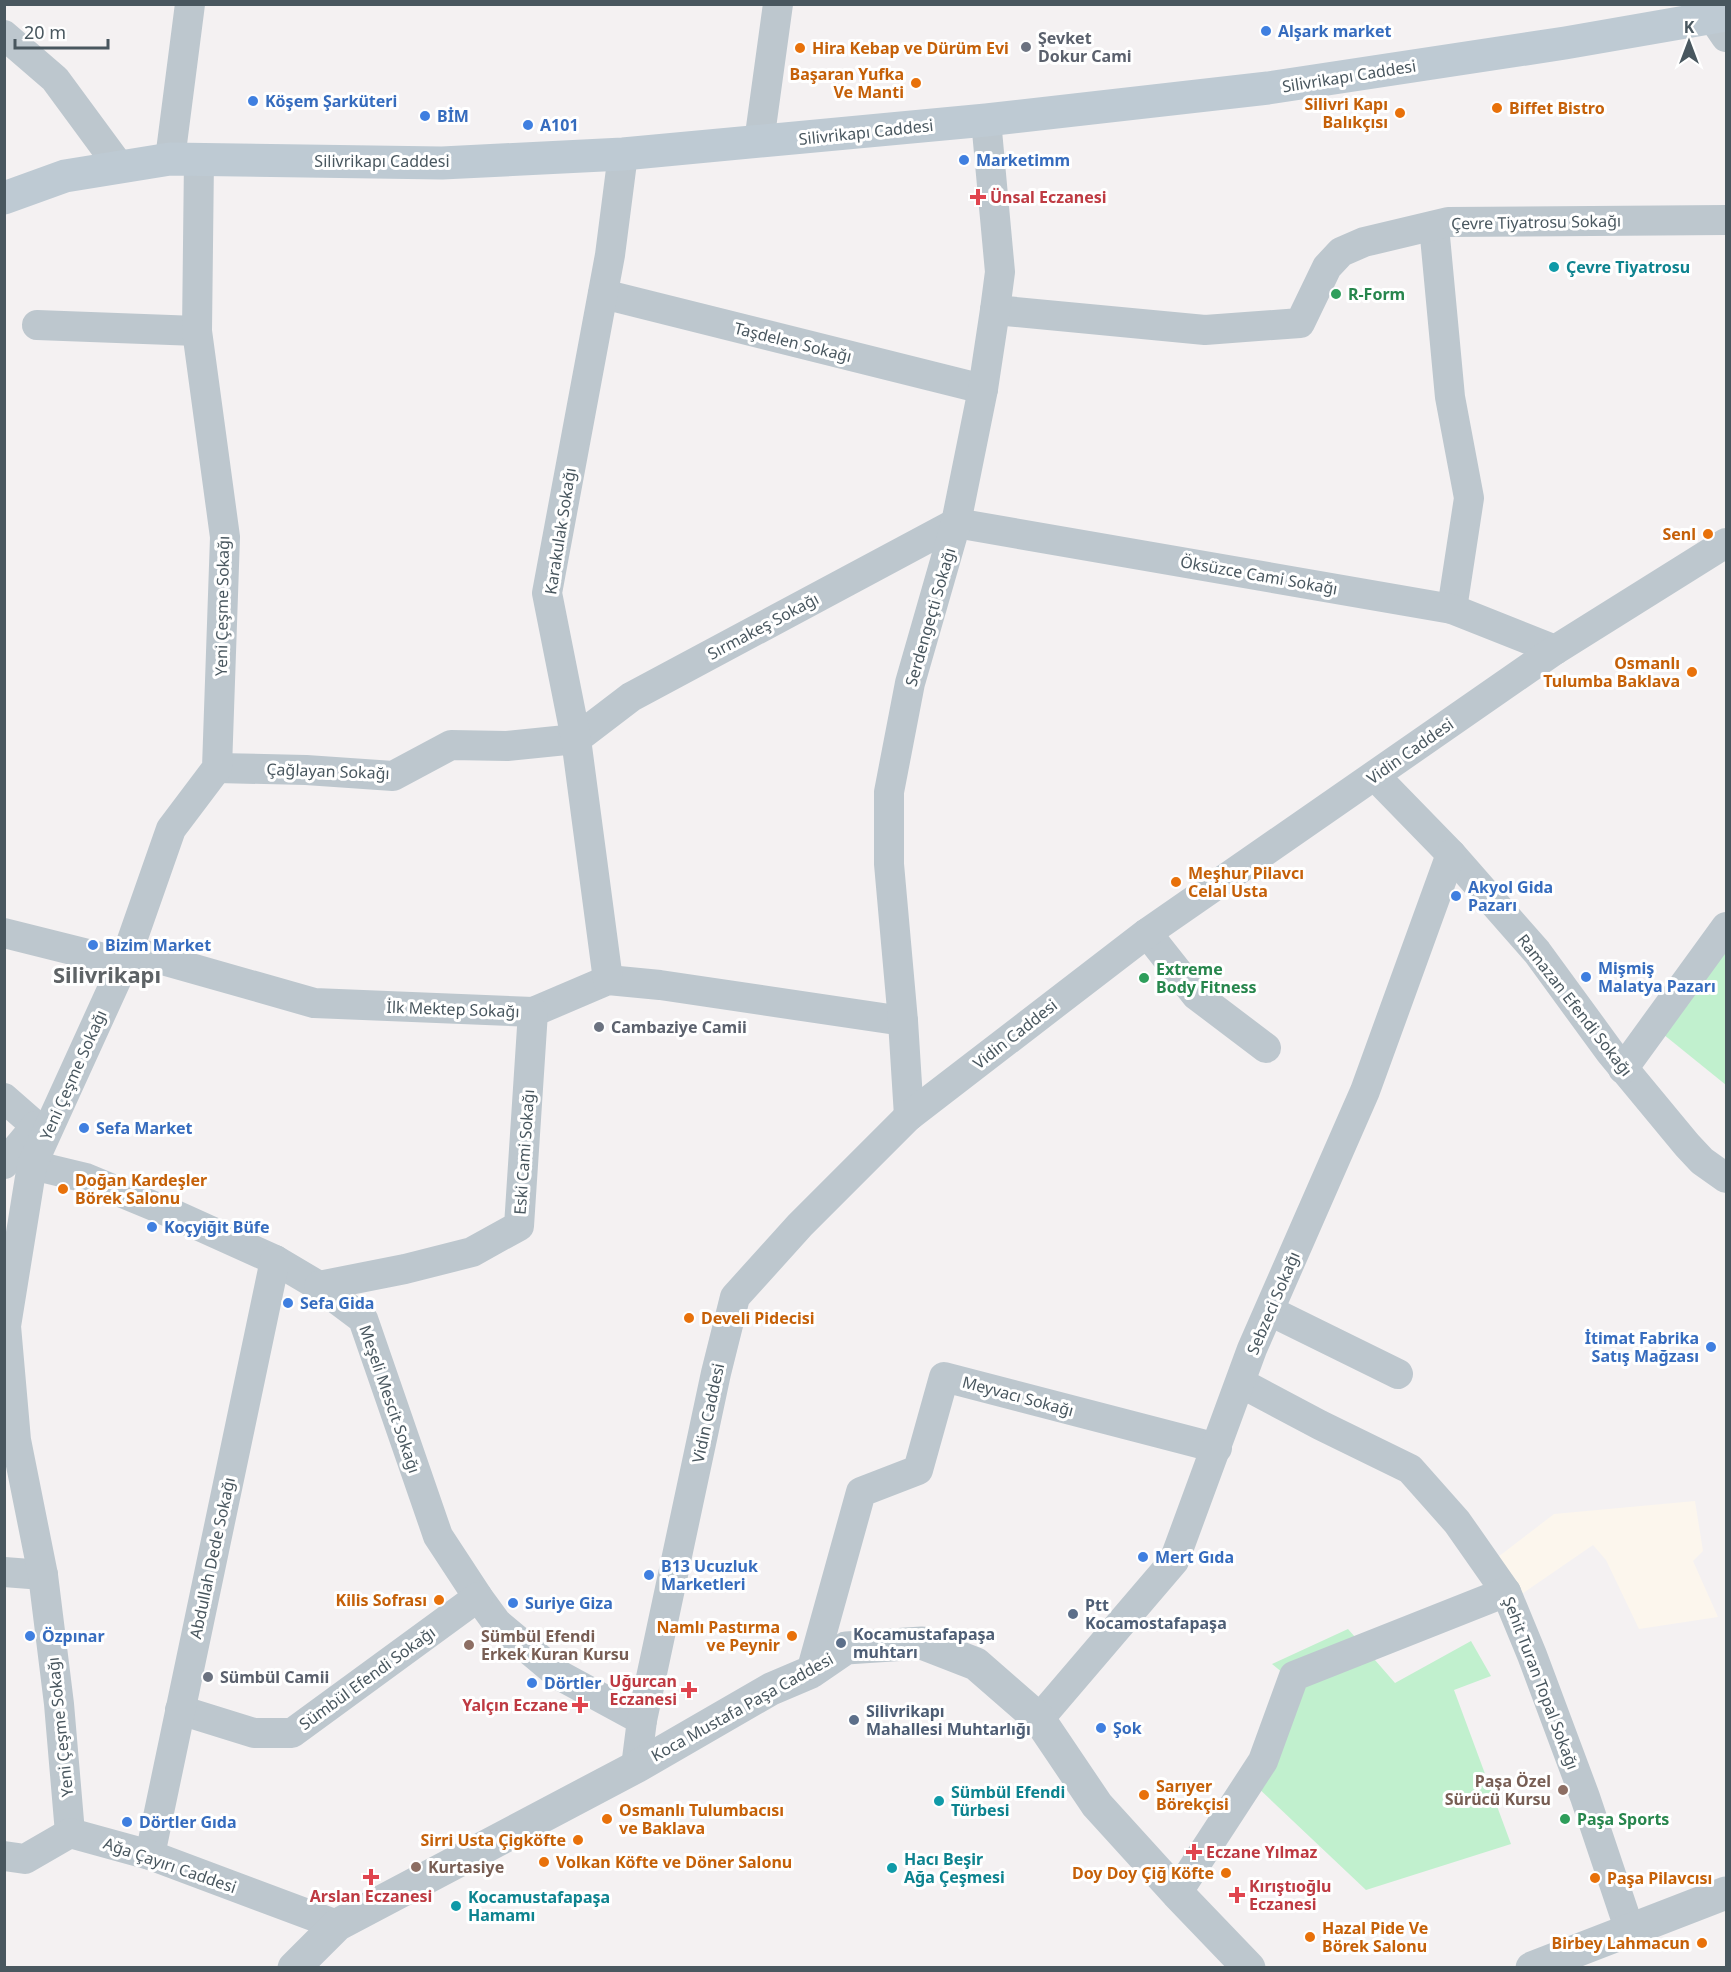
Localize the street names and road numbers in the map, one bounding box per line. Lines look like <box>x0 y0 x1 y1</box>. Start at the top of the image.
street label: Silivrikapı Caddesi <box>1280 55 1418 97</box>
street label: Silivrikapı Caddesi <box>798 114 934 150</box>
street label: Silivrikapı Caddesi <box>314 150 450 172</box>
street label: Çevre Tiyatrosu Sokağı <box>1451 210 1621 234</box>
street label: Taşdelen Sokağı <box>732 317 854 367</box>
street label: Karakulak Sokağı <box>539 466 581 596</box>
street label: Yeni Çeşme Sokağı <box>210 536 234 676</box>
street label: Serdengeçti Sokağı <box>900 545 960 689</box>
street label: Öksüzce Cami Sokağı <box>1179 550 1339 600</box>
street label: Sırmakeş Sokağı <box>704 587 822 665</box>
street label: Vidin Caddesi <box>1362 713 1458 789</box>
street label: Çağlayan Sokağı <box>266 758 390 784</box>
street label: Ramazan Efendi Sokağı <box>1513 929 1637 1081</box>
street label: Vidin Caddesi <box>968 994 1062 1074</box>
street label: İlk Mektep Sokağı <box>386 996 520 1022</box>
street label: Yeni Çeşme Sokağı <box>34 1006 112 1144</box>
street label: Eski Cami Sokağı <box>509 1089 539 1215</box>
street label: Sebzeci Sokağı <box>1241 1248 1305 1358</box>
street label: Meşeli Mescit Sokağı <box>354 1322 426 1476</box>
street label: Vidin Caddesi <box>687 1361 729 1465</box>
street label: Meyvacı Sokağı <box>960 1371 1076 1421</box>
street label: Abdullah Dede Sokağı <box>184 1475 240 1641</box>
street label: Şehit Turan Topal Sokağı <box>1498 1593 1584 1773</box>
street label: Sümbül Efendi Sokağı <box>295 1621 439 1735</box>
street label: Koca Mustafa Paşa Caddesi <box>647 1648 837 1766</box>
street label: Yeni Çeşme Sokağı <box>42 1656 78 1798</box>
street label: Ağa Çayırı Caddesi <box>101 1832 239 1898</box>

